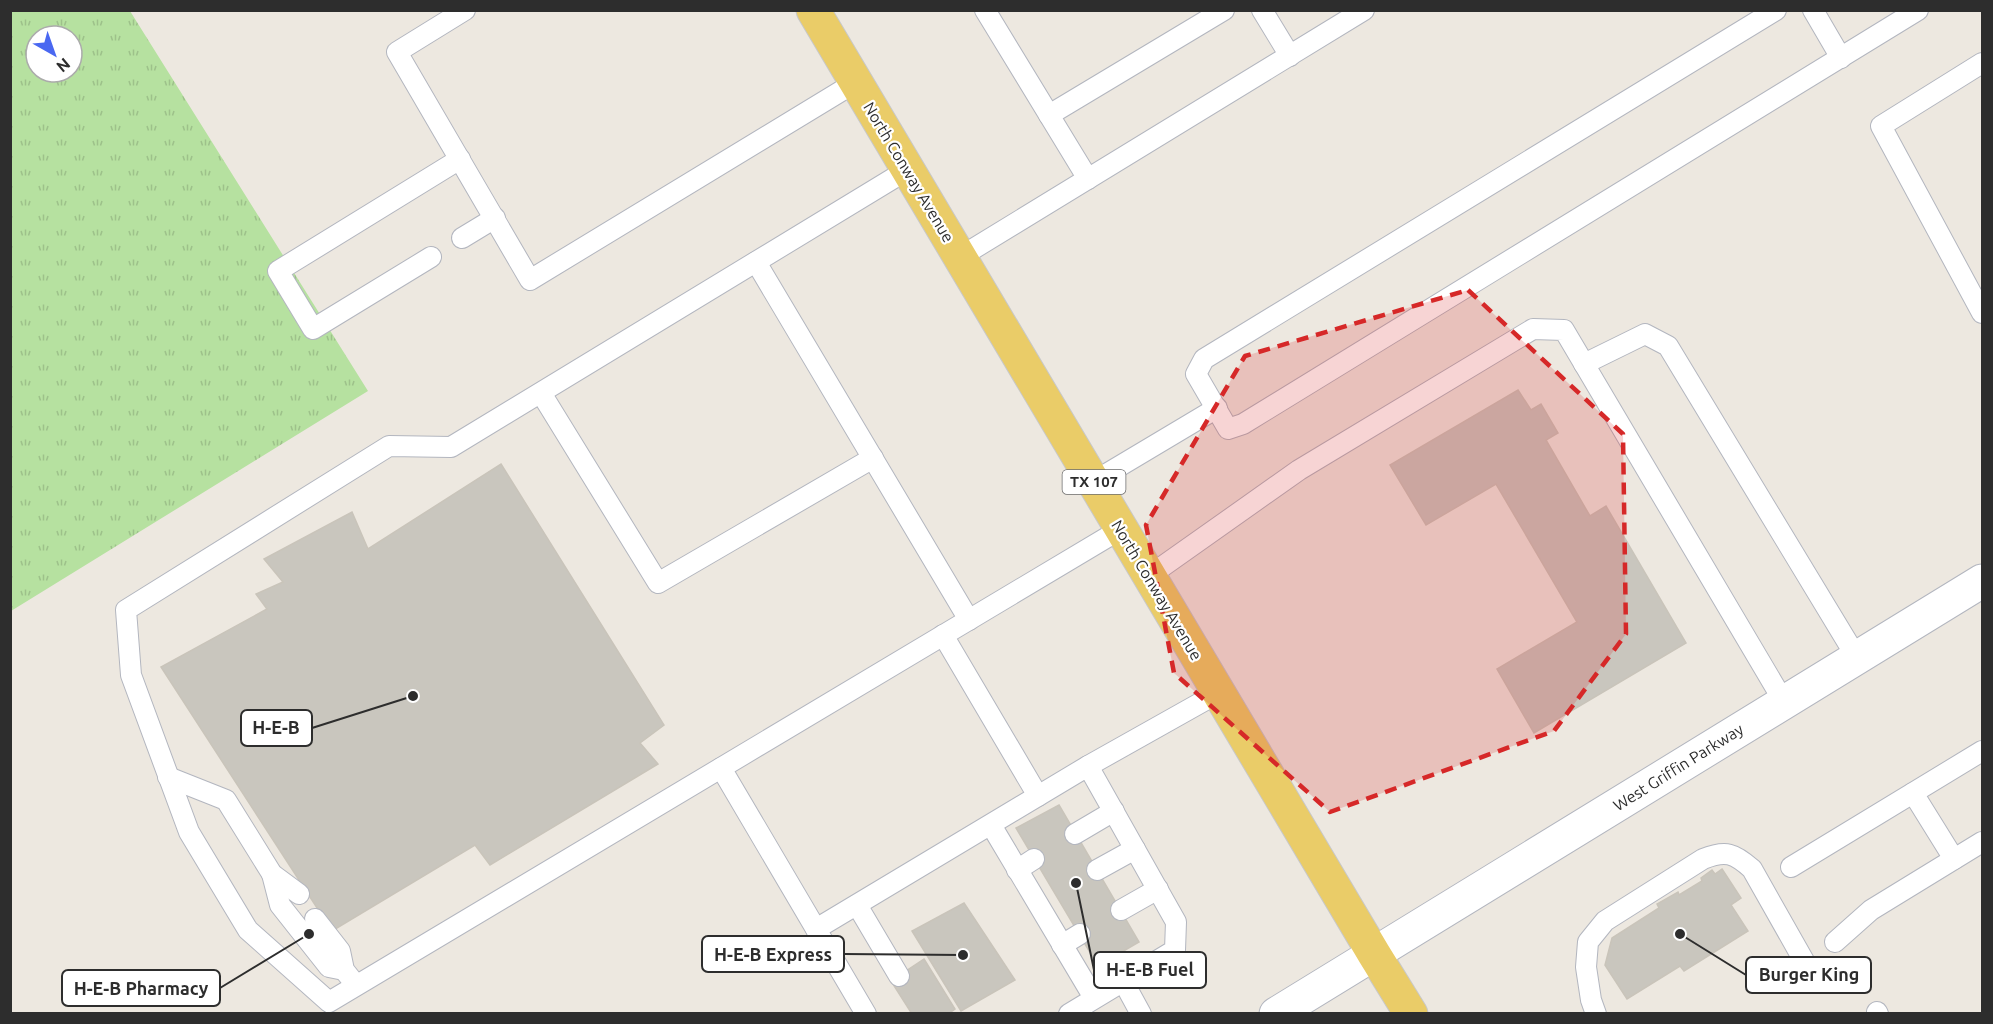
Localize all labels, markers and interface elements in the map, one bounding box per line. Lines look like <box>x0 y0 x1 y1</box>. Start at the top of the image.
north arrow <box>24 24 84 84</box>
text: N <box>53 55 74 76</box>
street label: North Conway Avenue <box>860 99 958 245</box>
road number: TX 107 <box>1062 470 1126 494</box>
street label: North Conway Avenue <box>1108 517 1206 663</box>
callout: H-E-B <box>241 710 312 746</box>
text: H-E-B <box>252 717 300 737</box>
street label: West Griffin Parkway <box>1610 720 1747 814</box>
callout: H-E-B Express <box>702 936 844 972</box>
text: H-E-B Express <box>714 944 832 964</box>
callout: H-E-B Fuel <box>1094 952 1206 988</box>
callout: Burger King <box>1746 957 1871 993</box>
text: H-E-B Fuel <box>1106 959 1194 979</box>
text: Burger King <box>1759 964 1859 984</box>
callout: H-E-B Pharmacy <box>62 970 220 1006</box>
text: H-E-B Pharmacy <box>74 978 209 998</box>

